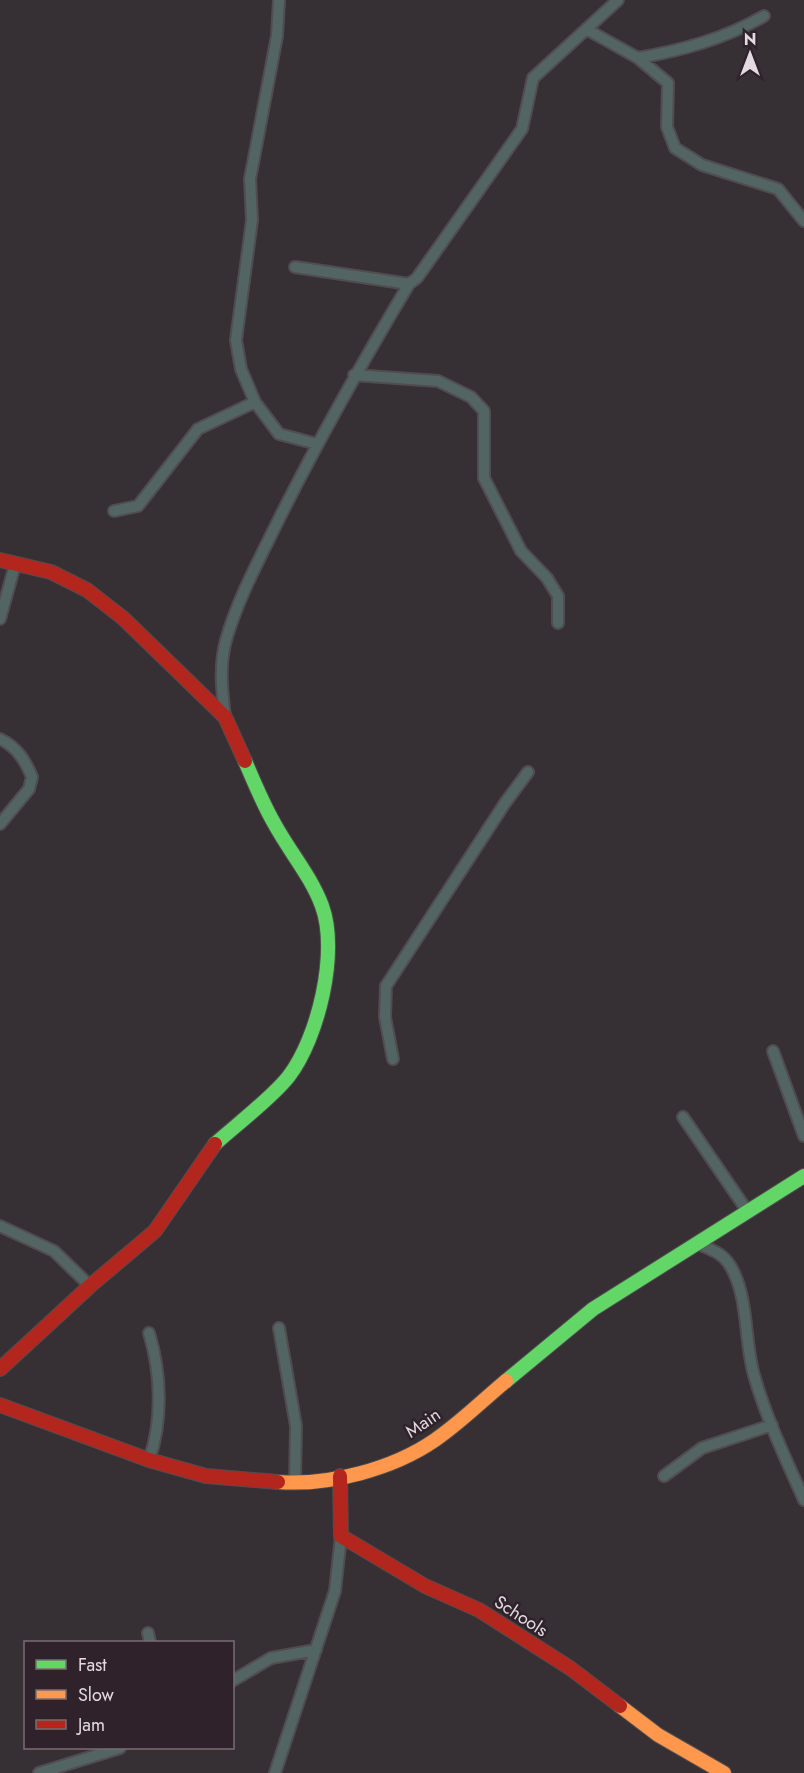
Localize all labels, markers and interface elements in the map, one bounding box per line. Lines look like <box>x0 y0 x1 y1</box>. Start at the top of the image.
north arrow <box>720 24 780 84</box>
text: N <box>744 28 756 51</box>
street label: Main <box>400 1402 446 1444</box>
street label: Schools <box>489 1589 553 1643</box>
legend <box>24 1641 234 1749</box>
text: Fast <box>78 1652 107 1678</box>
text: Slow <box>78 1682 115 1708</box>
text: Jam <box>76 1712 105 1738</box>

